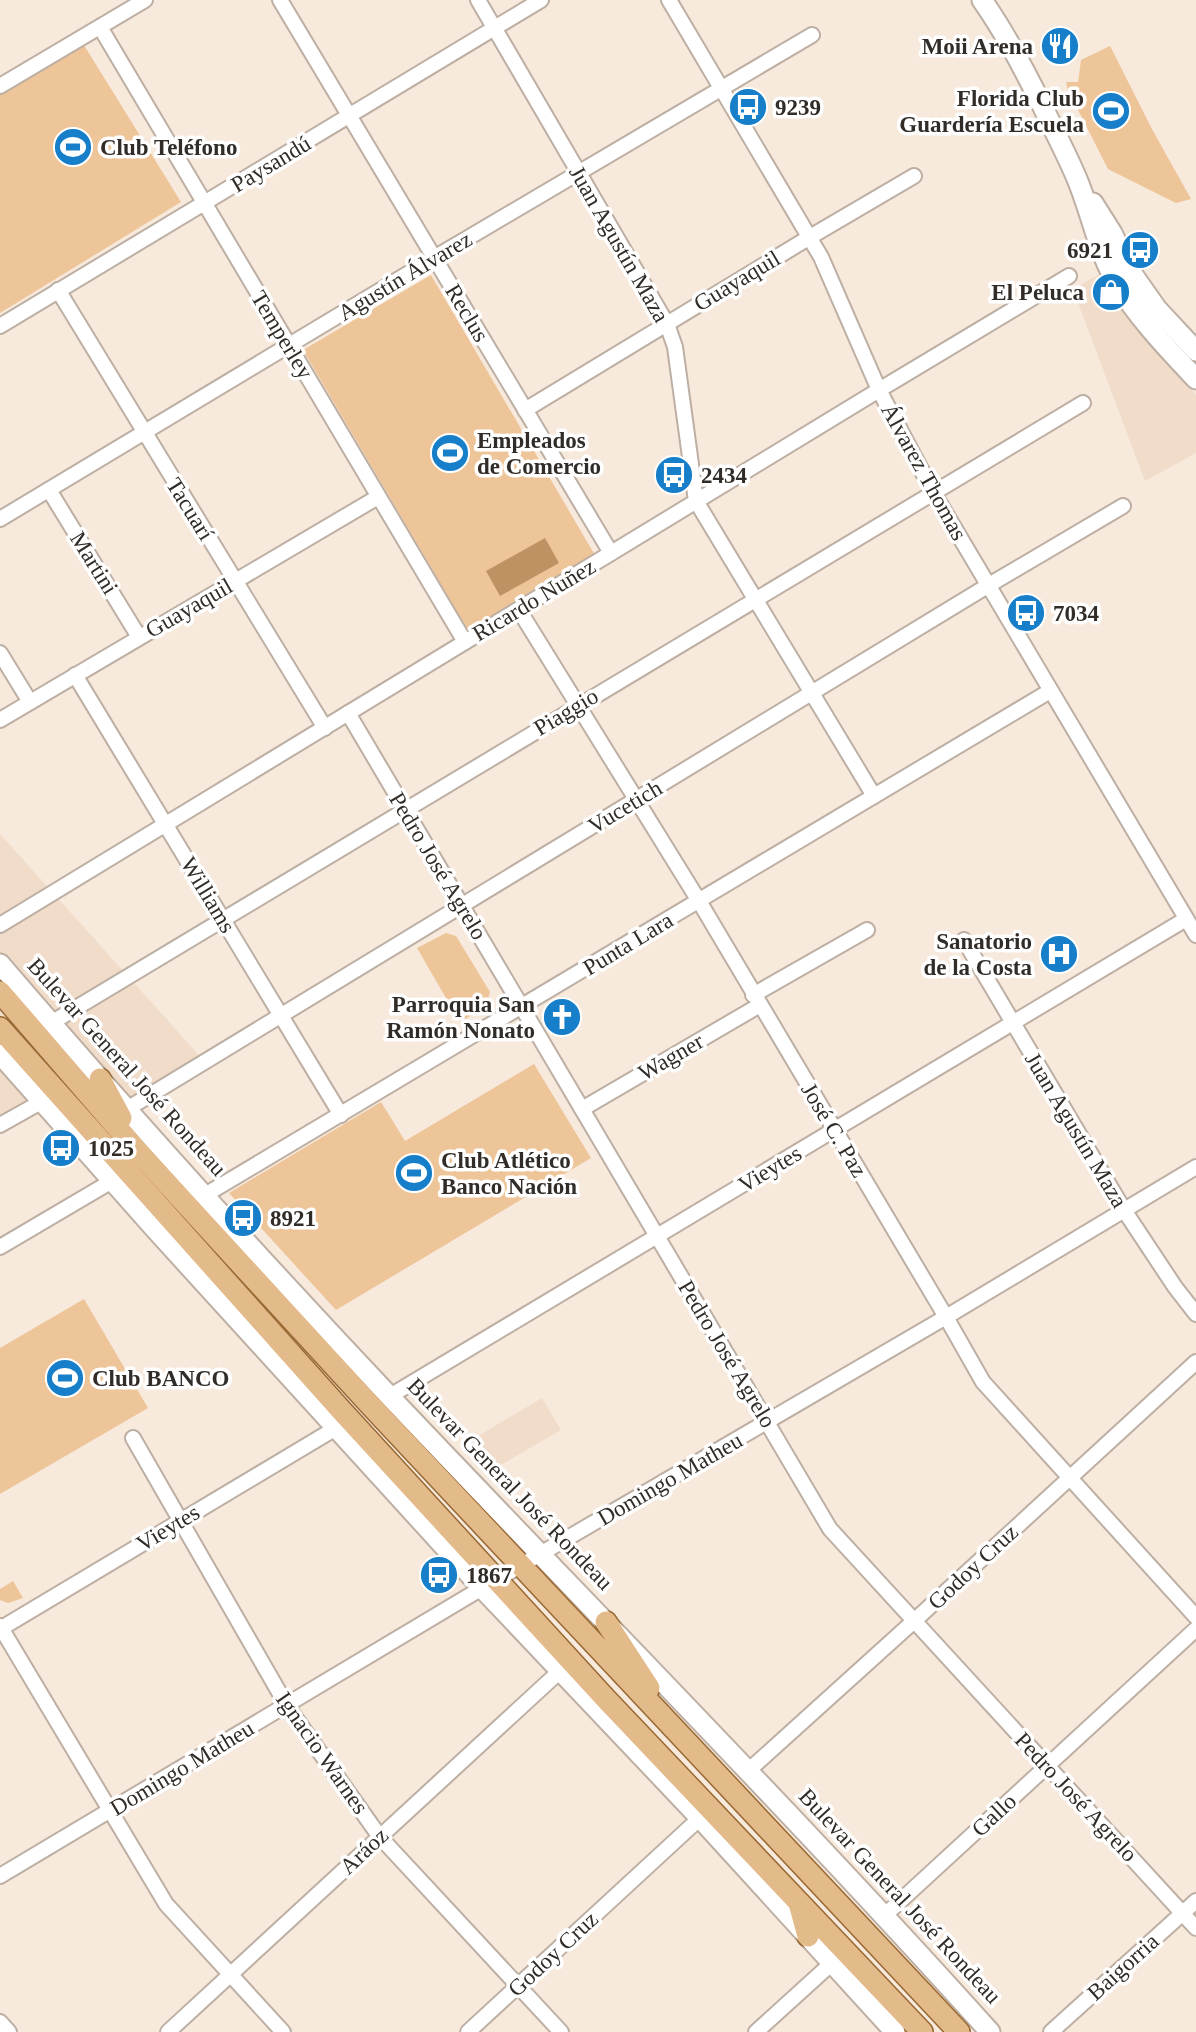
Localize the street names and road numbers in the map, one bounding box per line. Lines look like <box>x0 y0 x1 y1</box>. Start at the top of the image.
street label: Paysandú <box>227 130 316 197</box>
street label: Juan Agustín Maza <box>564 161 674 327</box>
street label: Agustín Álvarez <box>334 226 476 326</box>
street label: Guayaquil <box>689 246 785 316</box>
street label: Reclus <box>440 280 494 346</box>
street label: Temperley <box>246 287 318 384</box>
street label: Álvarez Thomas <box>876 399 972 545</box>
street label: Tacuarí <box>161 473 219 545</box>
street label: Martini <box>65 527 123 599</box>
street label: Ricardo Nuñez <box>468 554 600 646</box>
street label: Guayaquil <box>141 573 237 643</box>
street label: Piaggio <box>529 683 603 741</box>
street label: Vucetich <box>584 775 667 839</box>
street label: Pedro José Agrelo <box>384 788 492 944</box>
street label: Williams <box>176 853 240 937</box>
street label: Punta Lara <box>579 907 677 981</box>
street label: Bulevar General José Rondeau <box>23 953 232 1181</box>
street label: Wagner <box>634 1028 708 1086</box>
street label: Juan Agustín Maza <box>1020 1048 1132 1212</box>
street label: José C. Paz <box>796 1078 872 1182</box>
street label: Vieytes <box>734 1141 806 1197</box>
street label: Pedro José Agrelo <box>673 1276 781 1432</box>
street label: Bulevar General José Rondeau <box>402 1373 618 1595</box>
street label: Domingo Matheu <box>593 1427 747 1531</box>
street label: Vieytes <box>132 1500 204 1556</box>
street label: Godoy Cruz <box>923 1519 1023 1615</box>
street label: Ignacio Warnes <box>271 1687 373 1819</box>
street label: Domingo Matheu <box>106 1715 259 1821</box>
street label: Pedro José Agrelo <box>1010 1727 1142 1867</box>
street label: Bulevar General José Rondeau <box>794 1784 1006 2009</box>
street label: Gallo <box>967 1788 1021 1842</box>
street label: Aráoz <box>335 1823 393 1879</box>
street label: Godoy Cruz <box>503 1906 603 2002</box>
street label: Baigorria <box>1082 1929 1164 2005</box>

